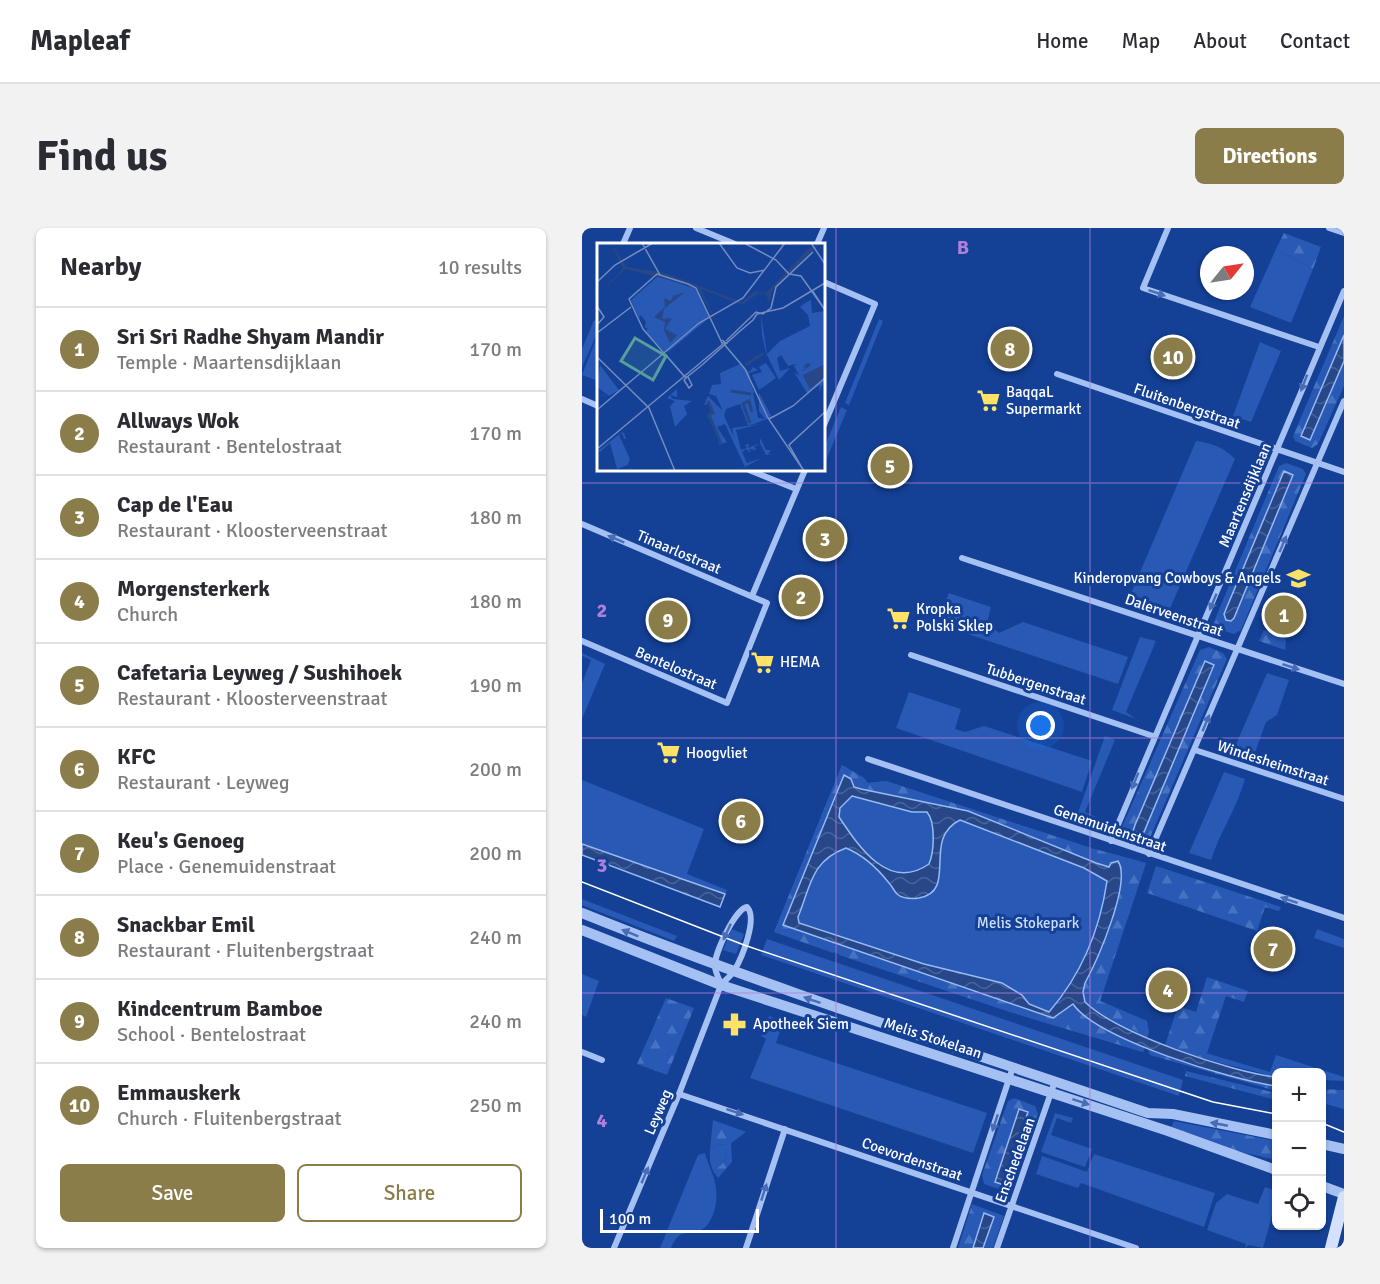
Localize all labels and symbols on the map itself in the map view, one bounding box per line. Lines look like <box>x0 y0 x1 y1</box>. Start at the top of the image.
text: B <box>957 235 969 260</box>
inset map <box>597 243 825 471</box>
north arrow <box>1200 246 1254 300</box>
one-way arrow <box>1148 288 1166 298</box>
pin: 8 <box>990 326 1030 372</box>
pin: 10 <box>1154 334 1192 380</box>
one-way arrow <box>1299 375 1309 393</box>
street label: Fluitenbergstraat <box>1131 379 1243 433</box>
place label: BaqqaL Supermarkt <box>1006 383 1081 418</box>
supermarket icon: BaqqaL Supermarkt <box>975 388 1001 414</box>
street label: Maartensdijklaan <box>1215 440 1275 550</box>
pin: 5 <box>870 444 910 488</box>
pin: 3 <box>806 516 844 562</box>
street label: Tinaarlostraat <box>634 526 724 578</box>
one-way arrow <box>607 534 625 544</box>
one-way arrow <box>1278 535 1288 553</box>
school or university icon: Kinderopvang Cowboys & Angels <box>1286 565 1312 591</box>
place label: Kinderopvang Cowboys & Angels <box>1073 569 1281 587</box>
pin: 2 <box>782 574 820 620</box>
street label: Dalerveenstraat <box>1123 590 1225 640</box>
pin: 1 <box>1264 592 1304 638</box>
one-way arrow <box>1208 593 1217 611</box>
text: 2 <box>597 598 607 623</box>
pin: 9 <box>648 598 688 642</box>
place label: Kropka Polski Sklep <box>916 600 993 635</box>
supermarket icon: Kropka Polski Sklep <box>885 605 911 631</box>
street label: Bentelostraat <box>632 643 720 693</box>
supermarket icon: HEMA <box>749 649 775 675</box>
place label: HEMA <box>780 653 820 671</box>
street label: Tubbergenstraat <box>984 659 1088 709</box>
one-way arrow <box>1282 663 1300 672</box>
your location <box>1026 711 1055 740</box>
one-way arrow <box>1202 715 1211 732</box>
street label: Windesheimstraat <box>1215 736 1331 790</box>
supermarket icon: Hoogvliet <box>655 740 681 766</box>
place label: Hoogvliet <box>686 744 748 762</box>
one-way arrow <box>1130 772 1140 790</box>
pin: 6 <box>722 798 760 844</box>
street label: Genemuidenstraat <box>1051 800 1169 856</box>
text: 3 <box>597 853 607 878</box>
one-way arrow <box>1280 894 1298 904</box>
park label: Melis Stokepark <box>977 914 1080 932</box>
one-way arrow <box>723 924 732 941</box>
pin: 7 <box>1254 926 1292 972</box>
one-way arrow <box>620 928 638 938</box>
pin: 4 <box>1148 968 1188 1012</box>
one-way arrow <box>803 995 821 1005</box>
pharmacy icon: Apotheek Siem <box>722 1011 748 1037</box>
street label: Melis Stokelaan <box>882 1014 984 1062</box>
place label: Apotheek Siem <box>753 1015 849 1033</box>
street label: Leyweg <box>640 1086 676 1138</box>
one-way arrow <box>1072 1098 1090 1107</box>
text: 4 <box>597 1108 608 1133</box>
one-way arrow <box>726 1108 744 1117</box>
one-way arrow <box>989 1114 999 1132</box>
street label: Enschedelaan <box>991 1115 1039 1205</box>
one-way arrow <box>1210 1118 1228 1128</box>
street label: Coevordenstraat <box>859 1133 965 1185</box>
one-way arrow <box>640 1165 650 1183</box>
one-way arrow <box>760 1183 769 1201</box>
scale bar <box>600 1206 759 1234</box>

